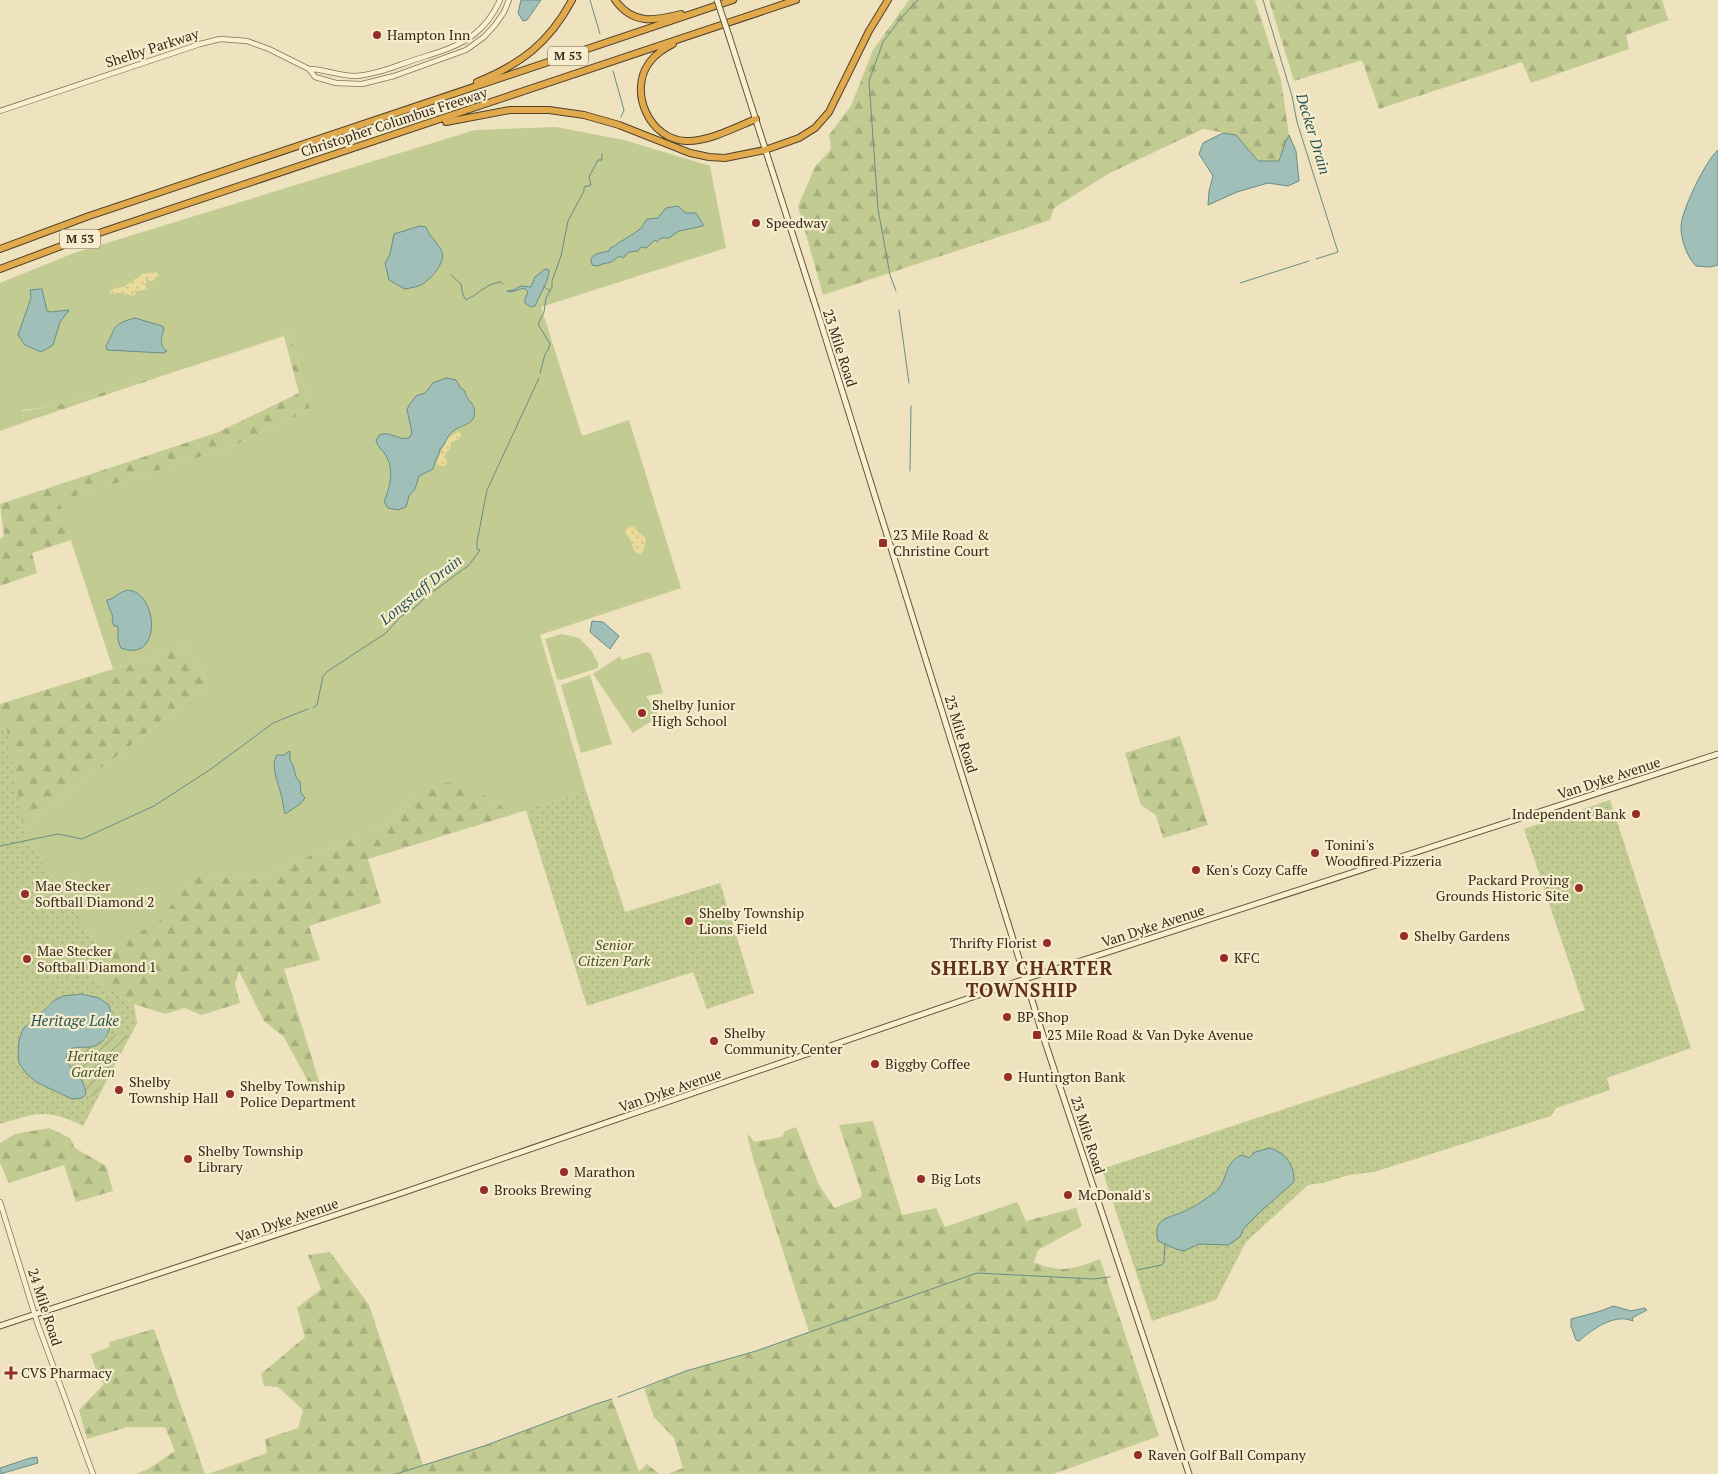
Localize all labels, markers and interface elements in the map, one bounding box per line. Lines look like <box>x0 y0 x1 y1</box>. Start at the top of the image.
street label: Shelby Parkway <box>103 23 202 72</box>
place label: Hampton Inn <box>387 25 471 44</box>
marker: Hampton Inn <box>371 29 383 41</box>
road number: M 53 <box>548 46 588 66</box>
street label: Christopher Columbus Freeway <box>298 82 490 161</box>
water label: Decker Drain <box>1292 90 1336 177</box>
place label: Speedway <box>766 213 829 232</box>
marker: Speedway <box>750 217 762 229</box>
road number: M 53 <box>60 230 100 248</box>
street label: 23 Mile Road <box>819 307 862 389</box>
place label: 23 Mile Road & Christine Court <box>893 525 990 560</box>
marker: 23 Mile Road & Christine Court <box>877 537 889 549</box>
water label: Longstaff Drain <box>374 550 466 629</box>
street label: 23 Mile Road <box>941 693 982 775</box>
place label: Shelby Junior High School <box>652 695 736 730</box>
marker: Shelby Junior High School <box>636 707 648 719</box>
street label: Van Dyke Avenue <box>1555 752 1663 803</box>
place label: Independent Bank <box>1512 804 1627 823</box>
marker: Independent Bank <box>1630 808 1642 820</box>
place label: Tonini's Woodfired Pizzeria <box>1325 835 1442 870</box>
marker: Tonini's Woodfired Pizzeria <box>1309 847 1321 859</box>
place label: Ken's Cozy Caffe <box>1206 860 1308 879</box>
marker: Ken's Cozy Caffe <box>1190 864 1202 876</box>
place label: Packard Proving Grounds Historic Site <box>1436 870 1570 905</box>
place label: Mae Stecker Softball Diamond 2 <box>35 876 155 911</box>
marker: Packard Proving Grounds Historic Site <box>1573 882 1585 894</box>
marker: Mae Stecker Softball Diamond 2 <box>19 888 31 900</box>
street label: Van Dyke Avenue <box>1099 900 1207 951</box>
place label: Shelby Township Lions Field <box>699 903 804 938</box>
marker: Shelby Township Lions Field <box>683 915 695 927</box>
place label: Shelby Gardens <box>1414 926 1510 945</box>
marker: Shelby Gardens <box>1398 930 1410 942</box>
place label: Thrifty Florist <box>950 933 1038 952</box>
park label: Senior Citizen Park <box>578 935 651 970</box>
marker: Thrifty Florist <box>1041 937 1053 949</box>
place label: Mae Stecker Softball Diamond 1 <box>37 941 157 976</box>
place label: KFC <box>1234 948 1260 967</box>
marker: KFC <box>1218 952 1230 964</box>
marker: Mae Stecker Softball Diamond 1 <box>21 953 33 965</box>
district label: SHELBY CHARTER TOWNSHIP <box>931 955 1113 1002</box>
place label: BP Shop <box>1017 1007 1069 1026</box>
water label: Heritage Lake <box>30 1010 119 1030</box>
marker: BP Shop <box>1001 1011 1013 1023</box>
place label: Shelby Community Center <box>724 1023 843 1058</box>
place label: 23 Mile Road & Van Dyke Avenue <box>1047 1025 1253 1044</box>
marker: 23 Mile Road & Van Dyke Avenue <box>1031 1029 1043 1041</box>
marker: Shelby Community Center <box>708 1035 720 1047</box>
park label: Heritage Garden <box>66 1046 119 1081</box>
place label: Biggby Coffee <box>885 1054 970 1073</box>
marker: Biggby Coffee <box>869 1058 881 1070</box>
street label: Van Dyke Avenue <box>616 1063 724 1116</box>
place label: Huntington Bank <box>1018 1067 1126 1086</box>
marker: Huntington Bank <box>1002 1071 1014 1083</box>
place label: Shelby Township Hall <box>129 1072 218 1107</box>
place label: Shelby Township Police Department <box>240 1076 357 1111</box>
marker: Shelby Township Hall <box>113 1084 125 1096</box>
marker: Shelby Township Police Department <box>224 1088 236 1100</box>
street label: 23 Mile Road <box>1067 1094 1110 1176</box>
place label: Shelby Township Library <box>198 1141 303 1176</box>
marker: Shelby Township Library <box>182 1153 194 1165</box>
place label: Marathon <box>574 1162 636 1181</box>
marker: Marathon <box>558 1166 570 1178</box>
place label: Big Lots <box>931 1169 981 1188</box>
marker: Big Lots <box>915 1173 927 1185</box>
place label: Brooks Brewing <box>494 1180 592 1199</box>
marker: Brooks Brewing <box>478 1184 490 1196</box>
place label: McDonald's <box>1078 1185 1150 1204</box>
marker: McDonald's <box>1062 1189 1074 1201</box>
street label: Van Dyke Avenue <box>233 1193 341 1246</box>
street label: 24 Mile Road <box>24 1266 67 1348</box>
place label: CVS Pharmacy <box>21 1363 113 1382</box>
marker: CVS Pharmacy <box>5 1367 17 1379</box>
place label: Raven Golf Ball Company <box>1148 1445 1307 1464</box>
marker: Raven Golf Ball Company <box>1132 1449 1144 1461</box>

